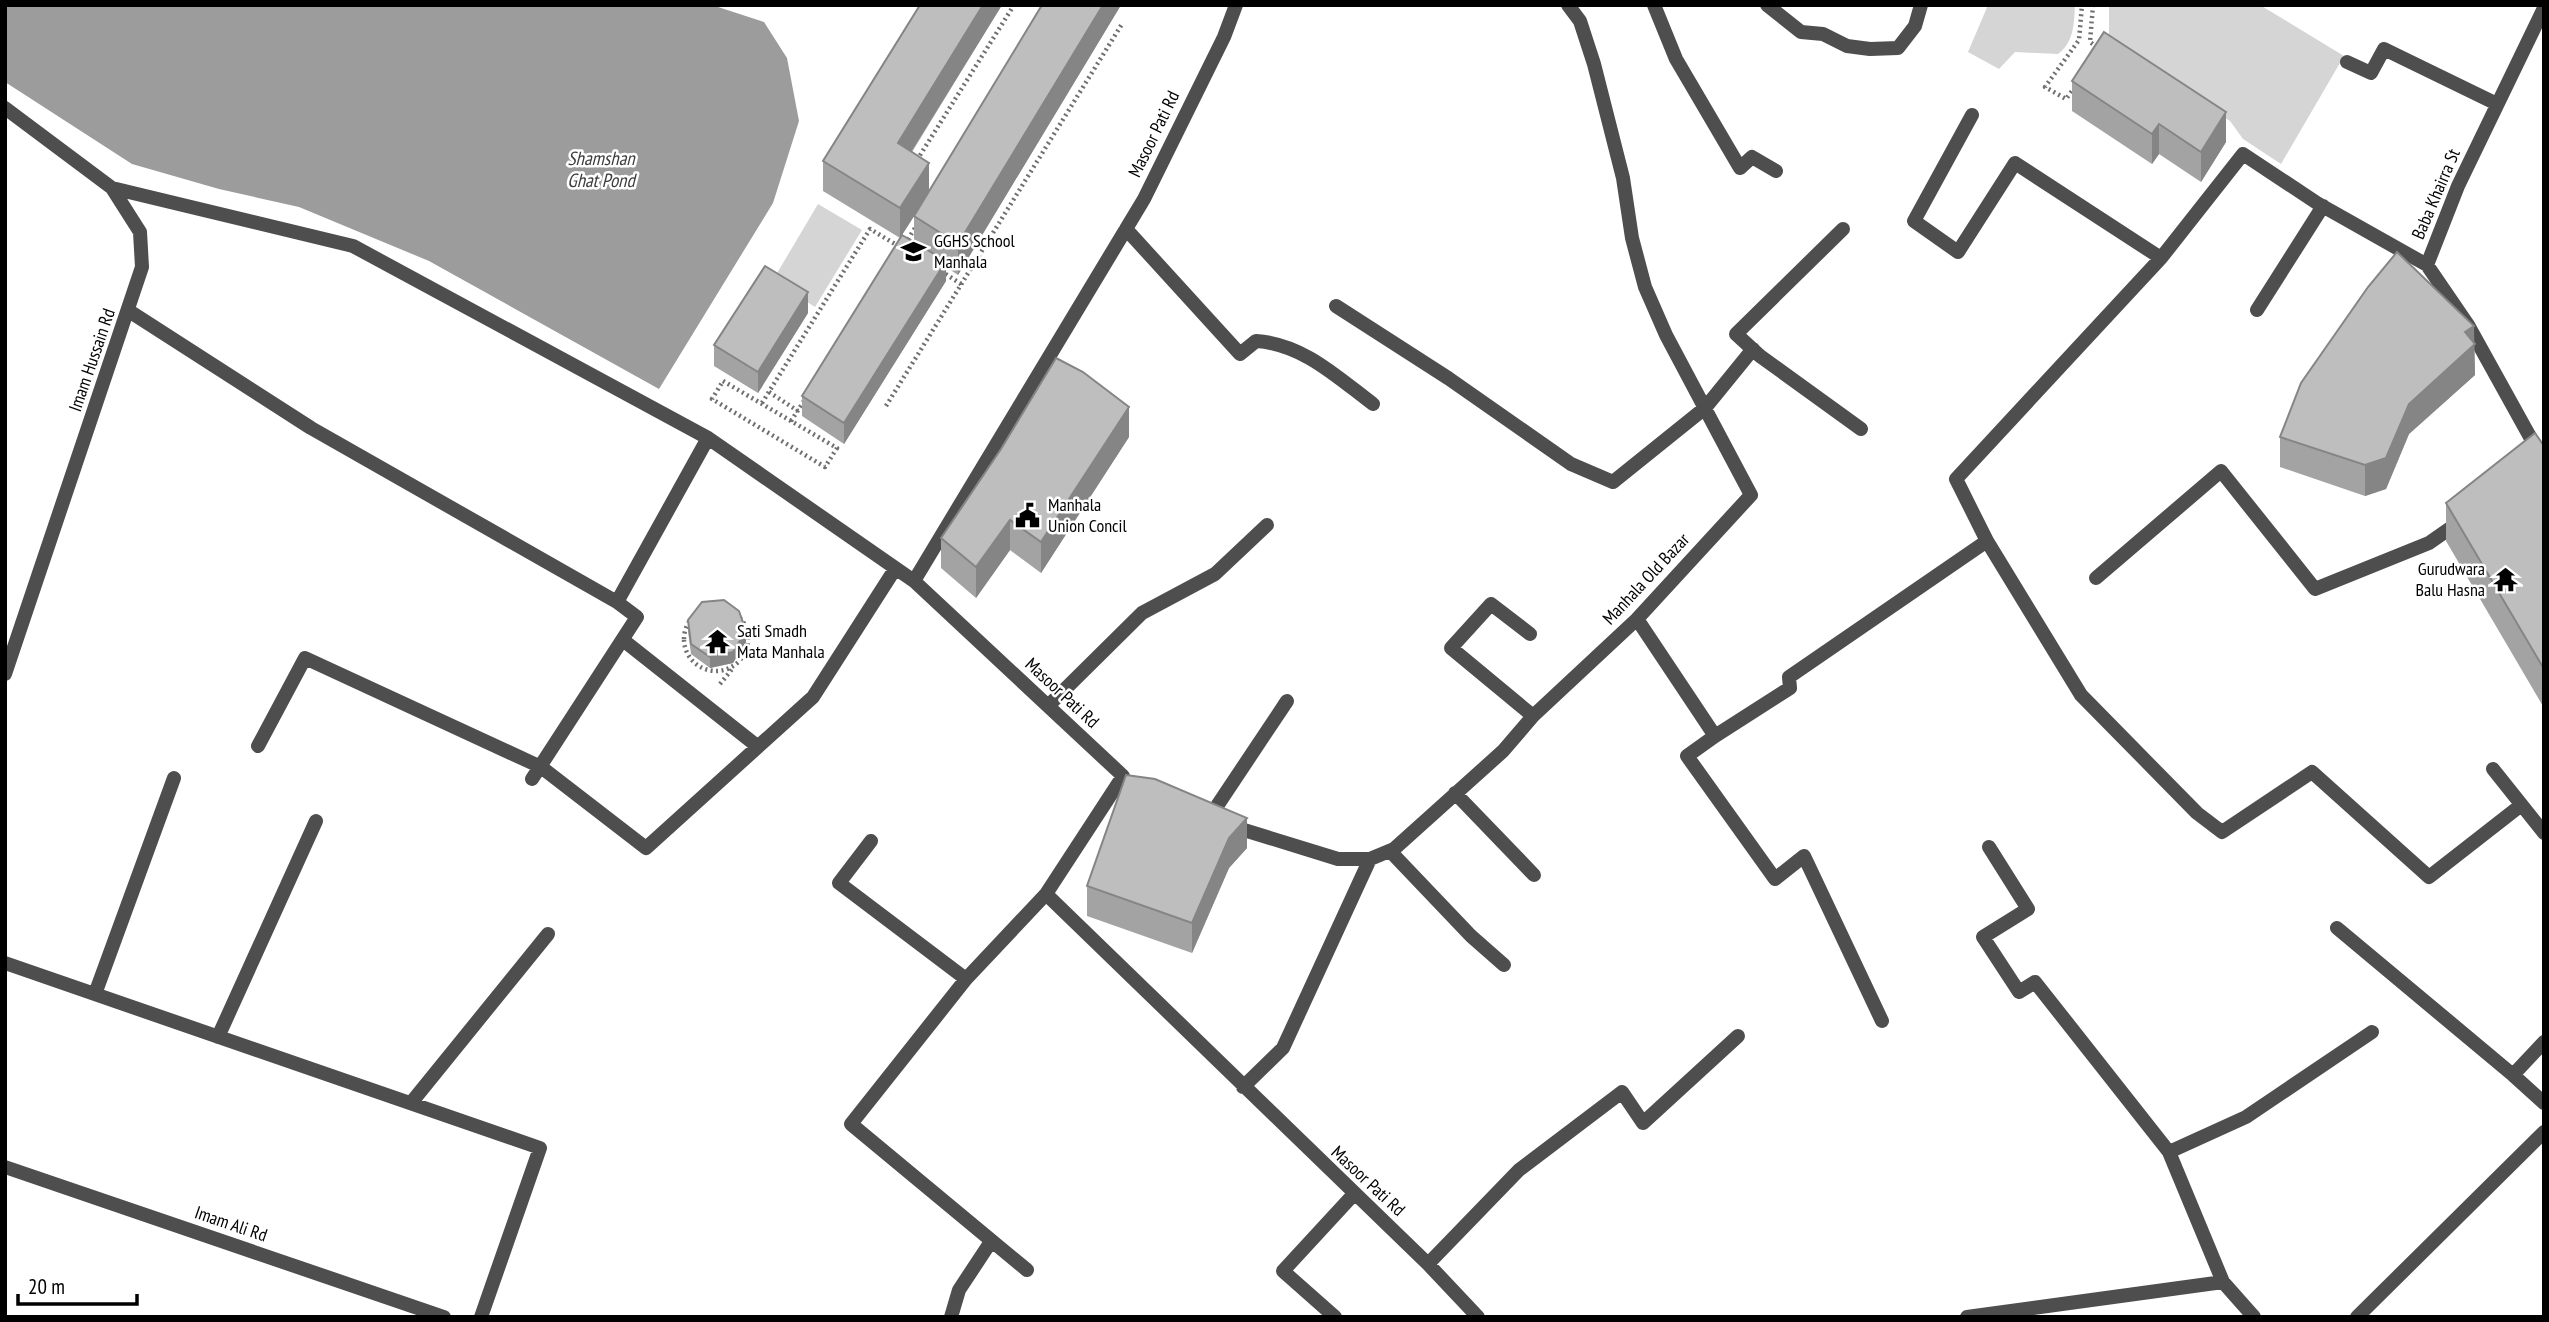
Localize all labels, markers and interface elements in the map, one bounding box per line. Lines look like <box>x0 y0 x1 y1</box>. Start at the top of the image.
street label: Masoor Pati Rd <box>1123 87 1184 181</box>
street label: Baba Khairra St <box>2406 145 2465 242</box>
water label: Shamshan Ghat Pond <box>567 146 637 192</box>
place label: GGHS School Manhala <box>934 229 1015 273</box>
school or university icon: GGHS School Manhala <box>900 237 928 265</box>
street label: Imam Hussain Rd <box>63 305 120 414</box>
place label: Manhala Union Concil <box>1048 493 1127 537</box>
public building icon: Manhala Union Concil <box>1014 501 1042 529</box>
street label: Manhala Old Bazar <box>1597 528 1694 629</box>
place label: Gurudwara Balu Hasna <box>2415 557 2485 601</box>
temple icon: Gurudwara Balu Hasna <box>2491 565 2519 593</box>
place label: Sati Smadh Mata Manhala <box>737 619 825 663</box>
temple icon: Sati Smadh Mata Manhala <box>703 627 731 655</box>
street label: Masoor Pati Rd <box>1020 653 1104 733</box>
street label: Masoor Pati Rd <box>1326 1141 1410 1221</box>
street label: Imam Ali Rd <box>192 1200 270 1247</box>
scale bar <box>18 1262 136 1306</box>
text: 20 m <box>28 1273 65 1300</box>

